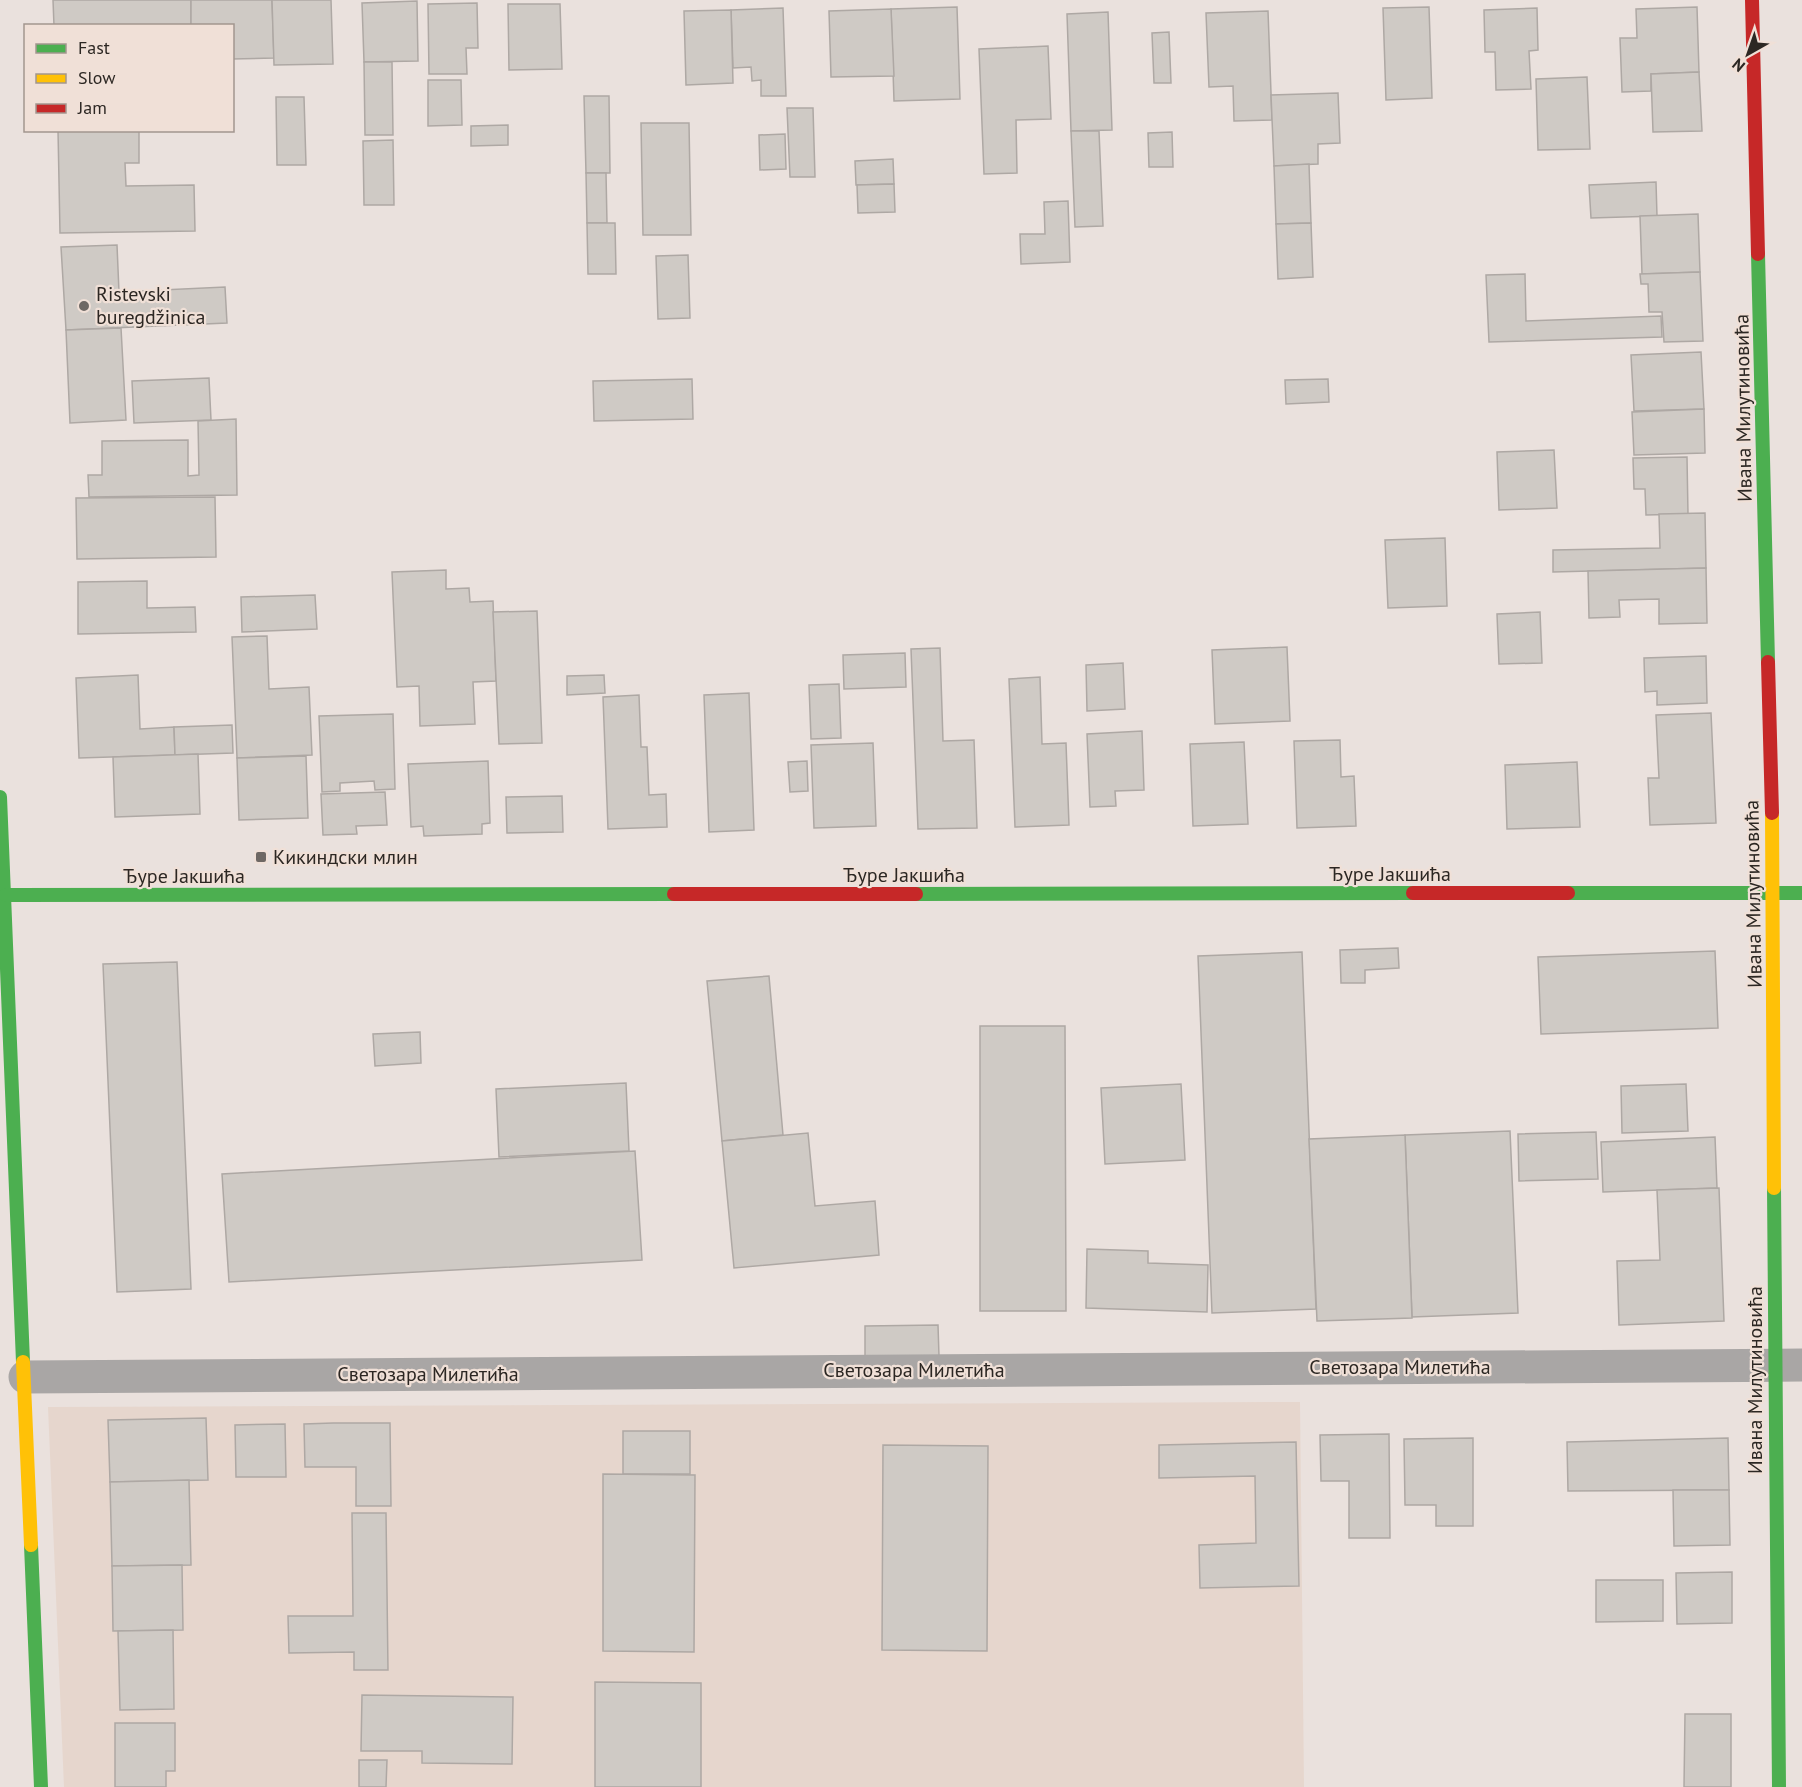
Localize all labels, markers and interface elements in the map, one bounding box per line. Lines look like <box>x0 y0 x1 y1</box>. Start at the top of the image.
legend <box>24 24 234 132</box>
north arrow <box>1718 24 1778 84</box>
text: Fast <box>78 36 110 59</box>
text: N <box>1728 54 1749 77</box>
text: Slow <box>78 66 116 89</box>
text: Jam <box>77 96 107 119</box>
place label: Ristevski buregdžinica <box>96 281 205 330</box>
marker: Ristevski buregdžinica <box>77 299 91 313</box>
street label: Ивана Милутиновића <box>1728 314 1758 502</box>
street label: Ивана Милутиновића <box>1738 800 1768 988</box>
place label: Кикиндски млин <box>273 844 418 870</box>
marker: Кикиндски млин <box>254 850 268 864</box>
street label: Ђуре Јакшића <box>1329 861 1451 887</box>
street label: Ђуре Јакшића <box>843 862 965 888</box>
street label: Ђуре Јакшића <box>123 863 245 889</box>
street label: Ивана Милутиновића <box>1742 1286 1768 1474</box>
street label: Светозара Милетића <box>1309 1354 1491 1380</box>
street label: Светозара Милетића <box>823 1357 1005 1383</box>
street label: Светозара Милетића <box>337 1361 519 1387</box>

